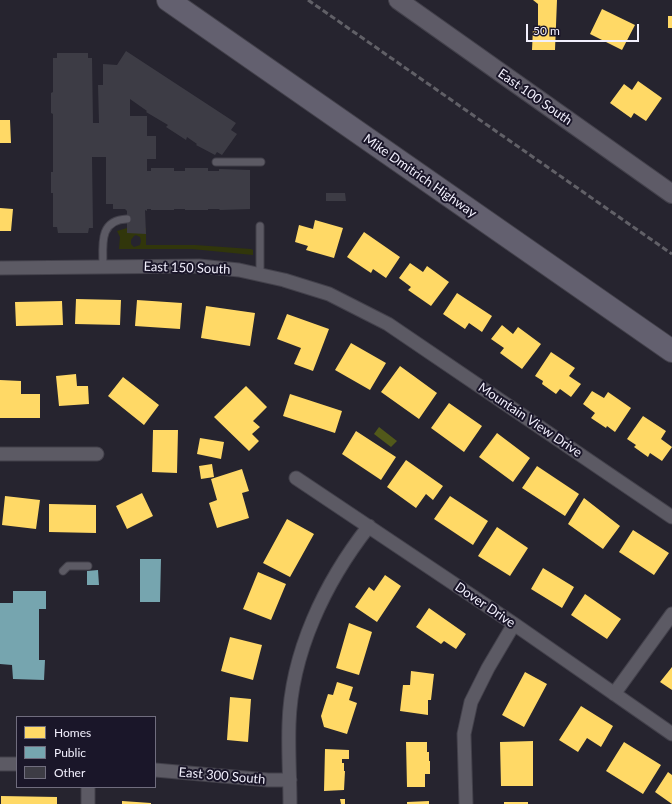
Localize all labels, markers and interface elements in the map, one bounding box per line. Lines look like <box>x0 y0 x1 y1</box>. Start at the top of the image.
scale bar <box>528 16 641 42</box>
text: 50 m <box>533 23 560 38</box>
street label: East 100 South <box>495 66 575 128</box>
street label: Mike Dmitrich Highway <box>360 131 480 221</box>
street label: East 150 South <box>143 259 231 277</box>
street label: Mountain View Drive <box>475 379 585 461</box>
street label: Dover Drive <box>452 579 518 631</box>
legend <box>16 716 156 788</box>
text: Homes <box>54 725 91 740</box>
text: Public <box>54 745 86 760</box>
street label: East 300 South <box>178 764 266 788</box>
text: Other <box>54 765 85 780</box>

